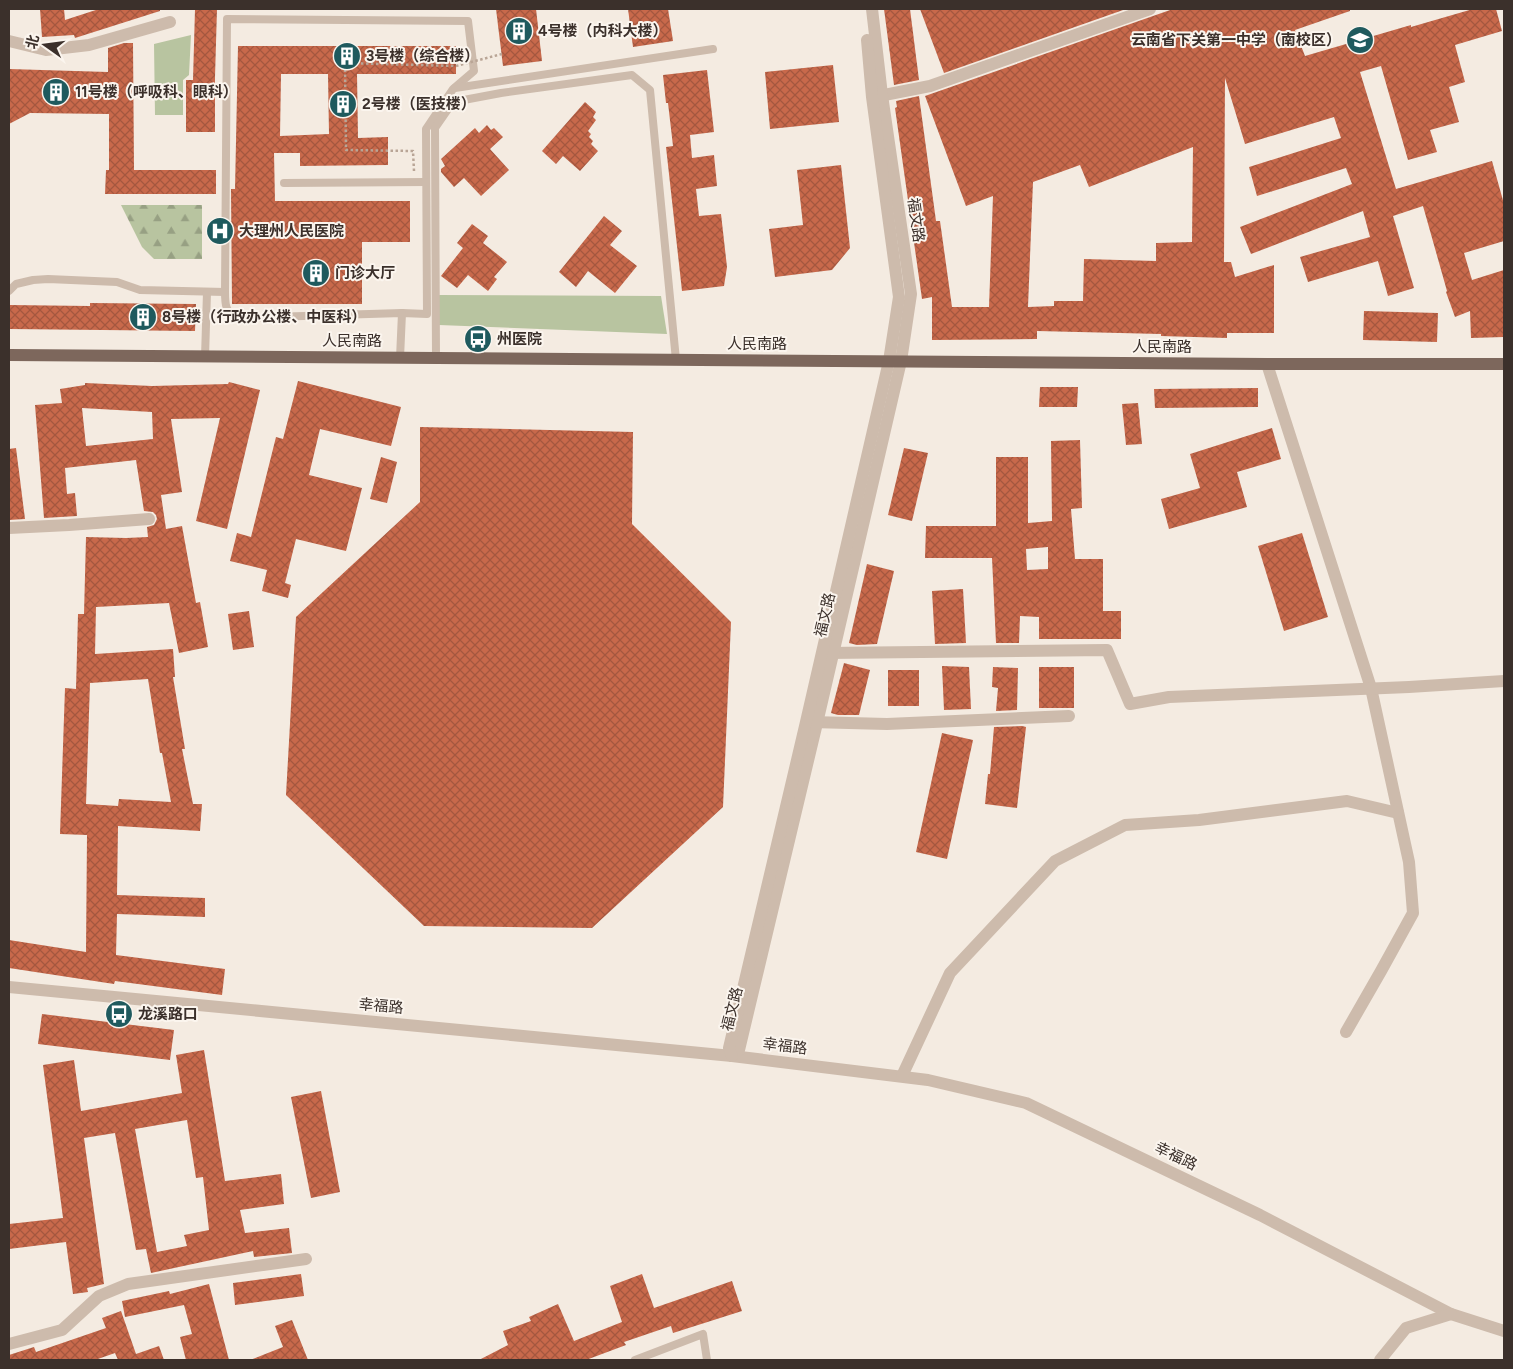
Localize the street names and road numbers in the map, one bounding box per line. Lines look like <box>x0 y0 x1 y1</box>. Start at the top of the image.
street label: 福文路 <box>904 196 928 244</box>
street label: 人民南路 <box>322 332 382 350</box>
street label: 人民南路 <box>727 335 787 353</box>
street label: 人民南路 <box>1132 338 1192 356</box>
street label: 福文路 <box>811 591 839 639</box>
street label: 福文路 <box>718 985 746 1033</box>
street label: 幸福路 <box>358 995 404 1017</box>
street label: 幸福路 <box>762 1034 808 1058</box>
street label: 幸福路 <box>1152 1138 1200 1174</box>

